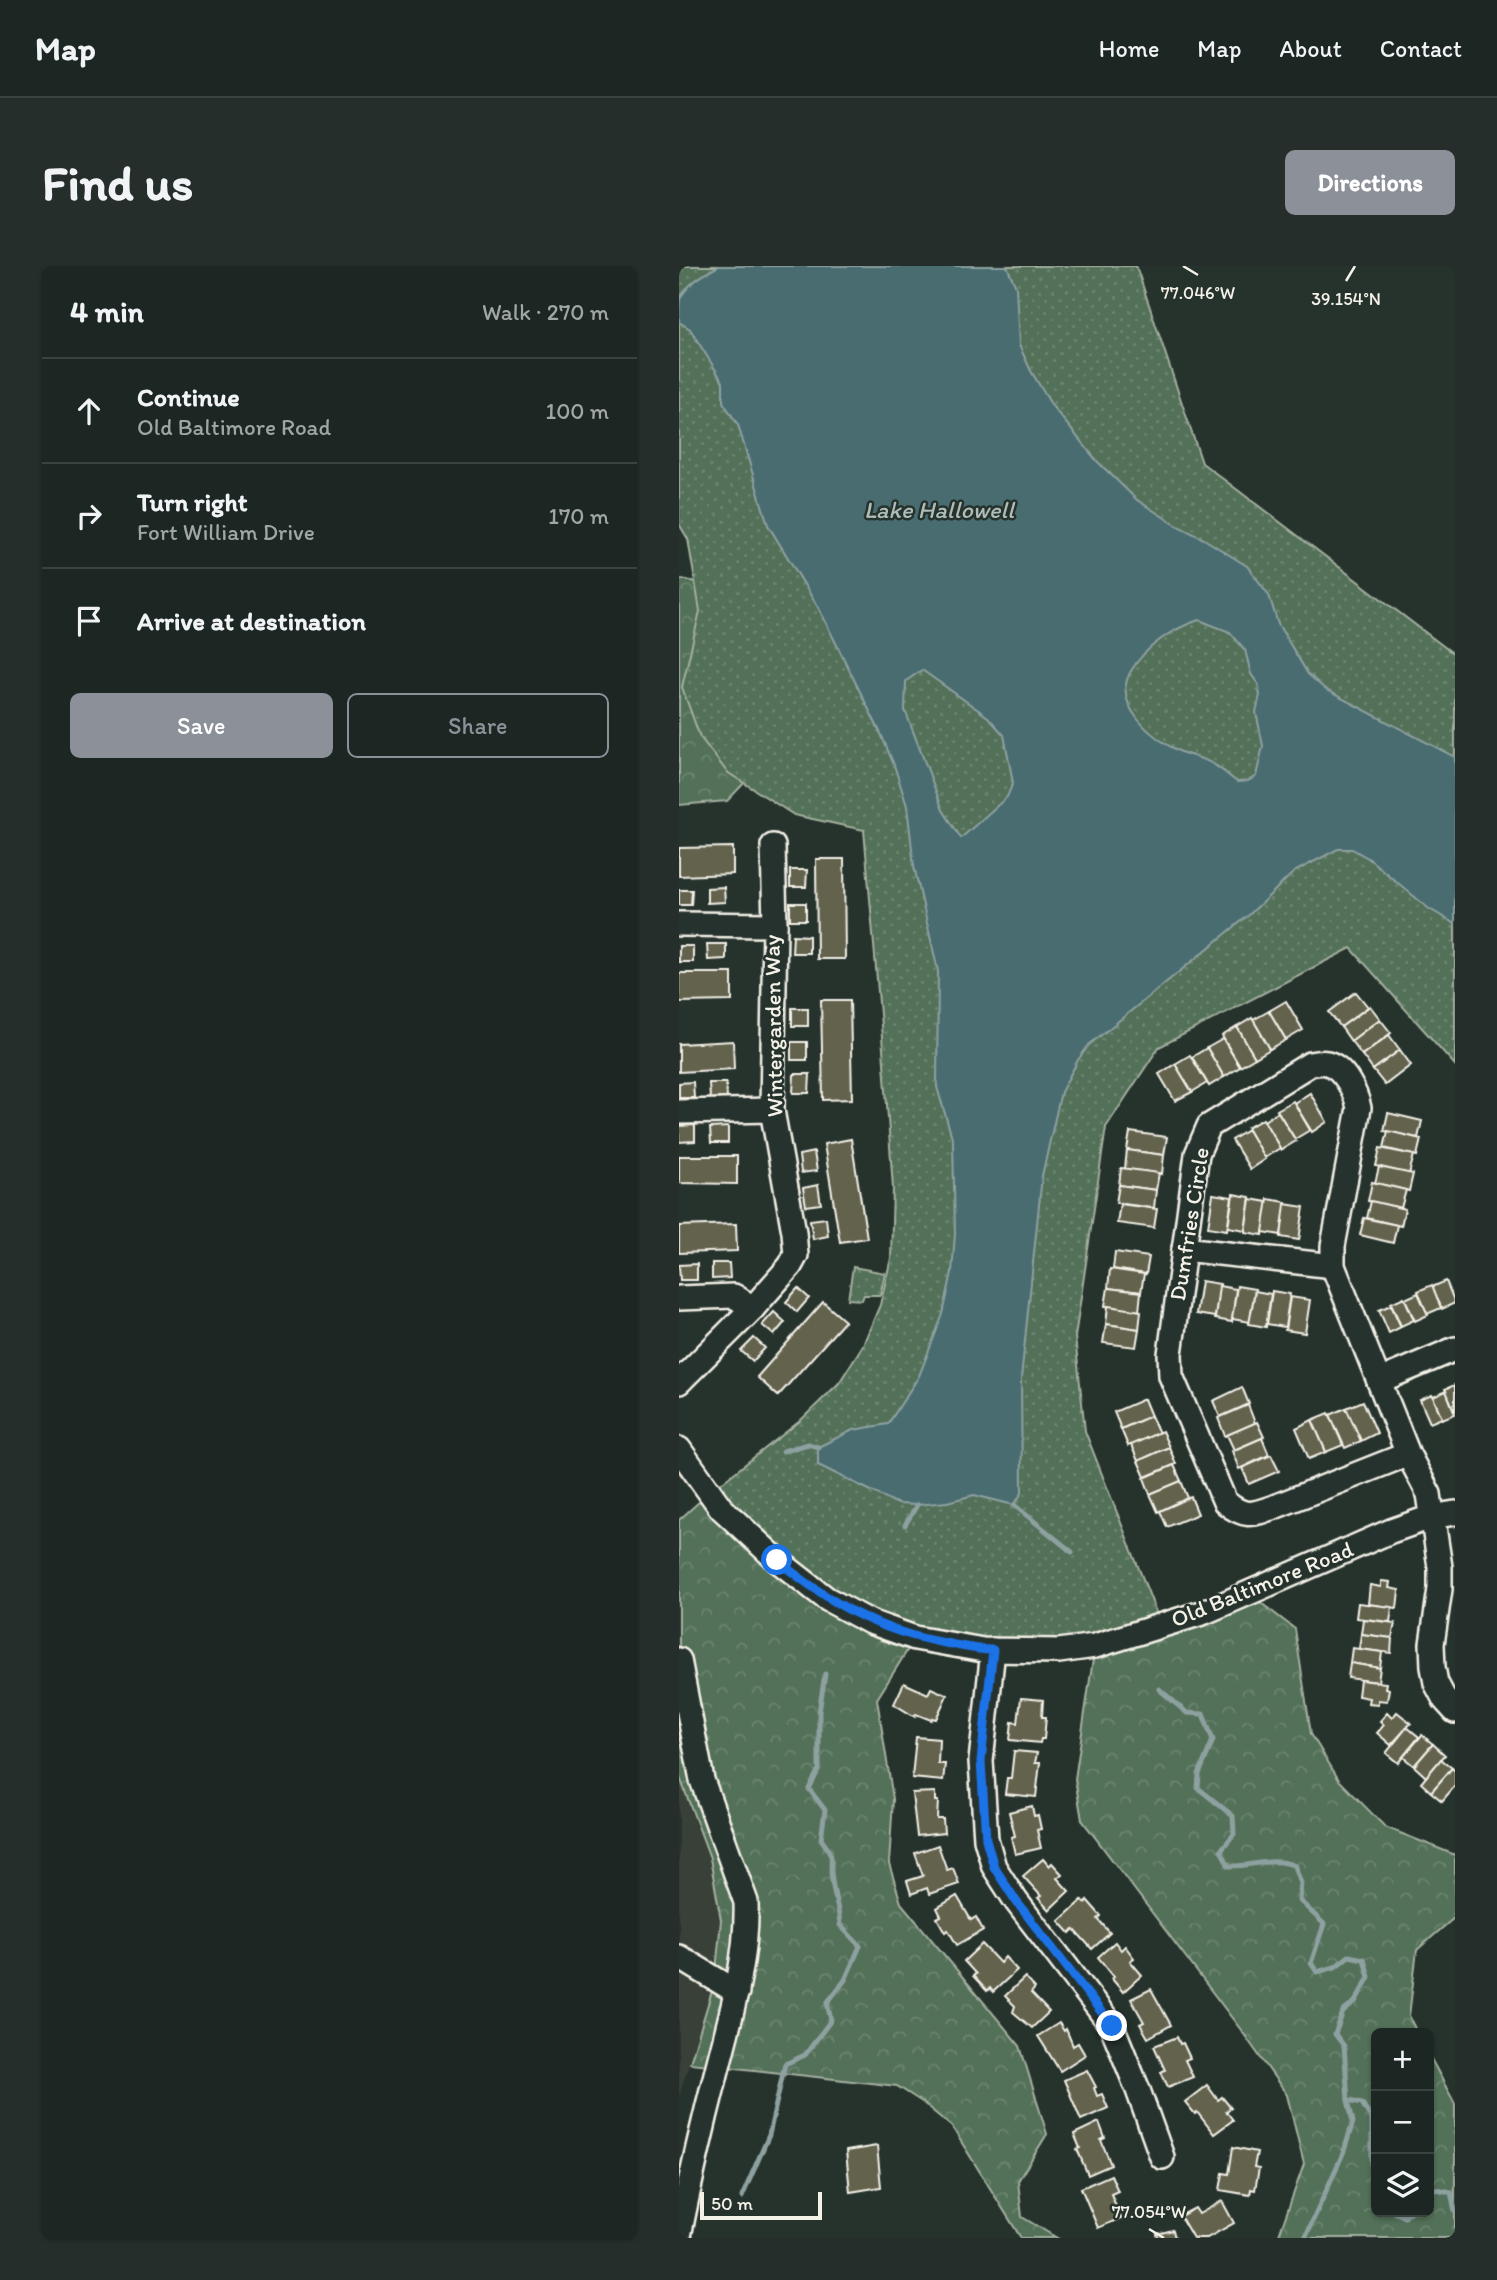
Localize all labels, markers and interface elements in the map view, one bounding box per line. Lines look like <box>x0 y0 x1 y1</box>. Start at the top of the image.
text: Map <box>35 29 96 68</box>
text: Home <box>1099 34 1159 63</box>
text: Map <box>1197 34 1241 63</box>
text: About <box>1279 34 1342 63</box>
text: Contact <box>1380 34 1462 63</box>
button: Directions <box>1285 150 1455 215</box>
text: Find us <box>42 153 193 212</box>
text: 77.046°W <box>1161 282 1235 304</box>
text: 39.154°N <box>1311 288 1381 310</box>
text: 4 min <box>70 293 144 330</box>
text: Walk · 270 m <box>482 298 609 326</box>
text: Continue <box>137 381 240 413</box>
icon: ahead <box>70 392 108 430</box>
text: 100 m <box>545 397 609 425</box>
text: Old Baltimore Road <box>137 413 331 441</box>
text: Turn right <box>137 486 248 518</box>
water label: Lake Hallowell <box>864 495 1016 524</box>
icon: right <box>70 497 108 535</box>
text: 170 m <box>548 502 609 530</box>
text: Fort William Drive <box>137 518 315 546</box>
icon: arrive <box>70 602 108 640</box>
text: Arrive at destination <box>137 605 366 637</box>
button: Save <box>70 693 333 758</box>
button: Share <box>347 693 609 758</box>
street label: Wintergarden Way <box>757 934 789 1118</box>
street label: Dumfries Circle <box>1163 1145 1215 1303</box>
street label: Old Baltimore Road <box>1167 1535 1358 1633</box>
route start <box>761 1544 792 1575</box>
route end <box>1096 2010 1127 2041</box>
map controls <box>1371 2028 1434 2217</box>
button: + <box>1371 2028 1434 2091</box>
button: − <box>1371 2091 1434 2154</box>
button: layers <box>1371 2154 1434 2217</box>
scale bar <box>700 2189 823 2221</box>
text: 50 m <box>711 2192 753 2215</box>
text: 77.054°W <box>1112 2201 1186 2223</box>

